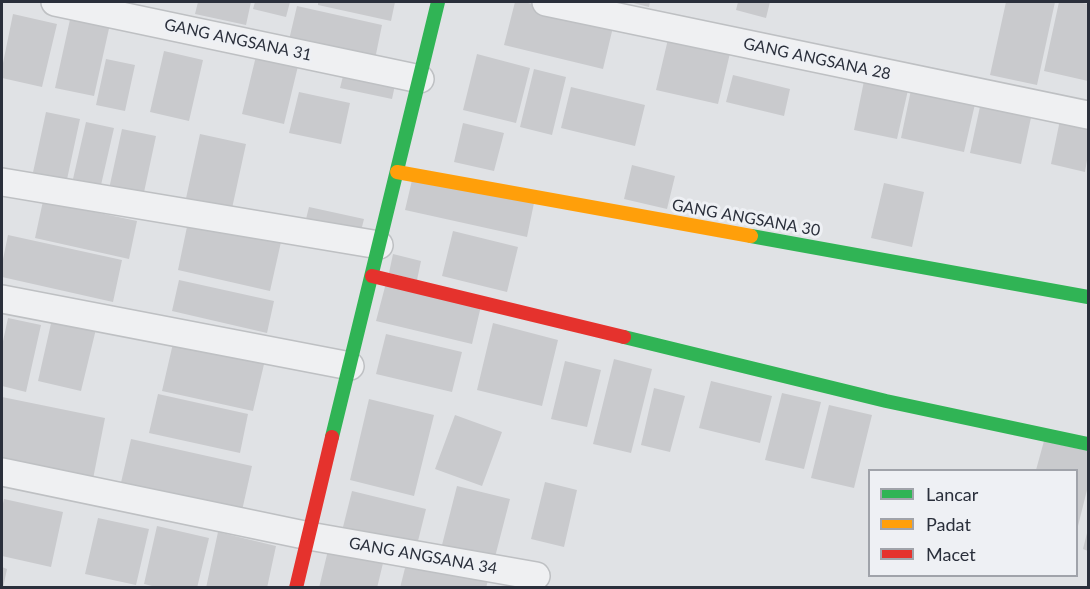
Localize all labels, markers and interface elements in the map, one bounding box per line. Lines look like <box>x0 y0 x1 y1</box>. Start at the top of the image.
street label: GANG ANGSANA 31 <box>163 15 313 65</box>
street label: GANG ANGSANA 28 <box>742 34 892 84</box>
street label: GANG ANGSANA 30 <box>670 196 822 240</box>
legend <box>868 469 1078 577</box>
text: Lancar <box>926 483 978 505</box>
text: Padat <box>926 513 971 535</box>
street label: GANG ANGSANA 34 <box>347 534 499 578</box>
text: Macet <box>926 543 976 565</box>

